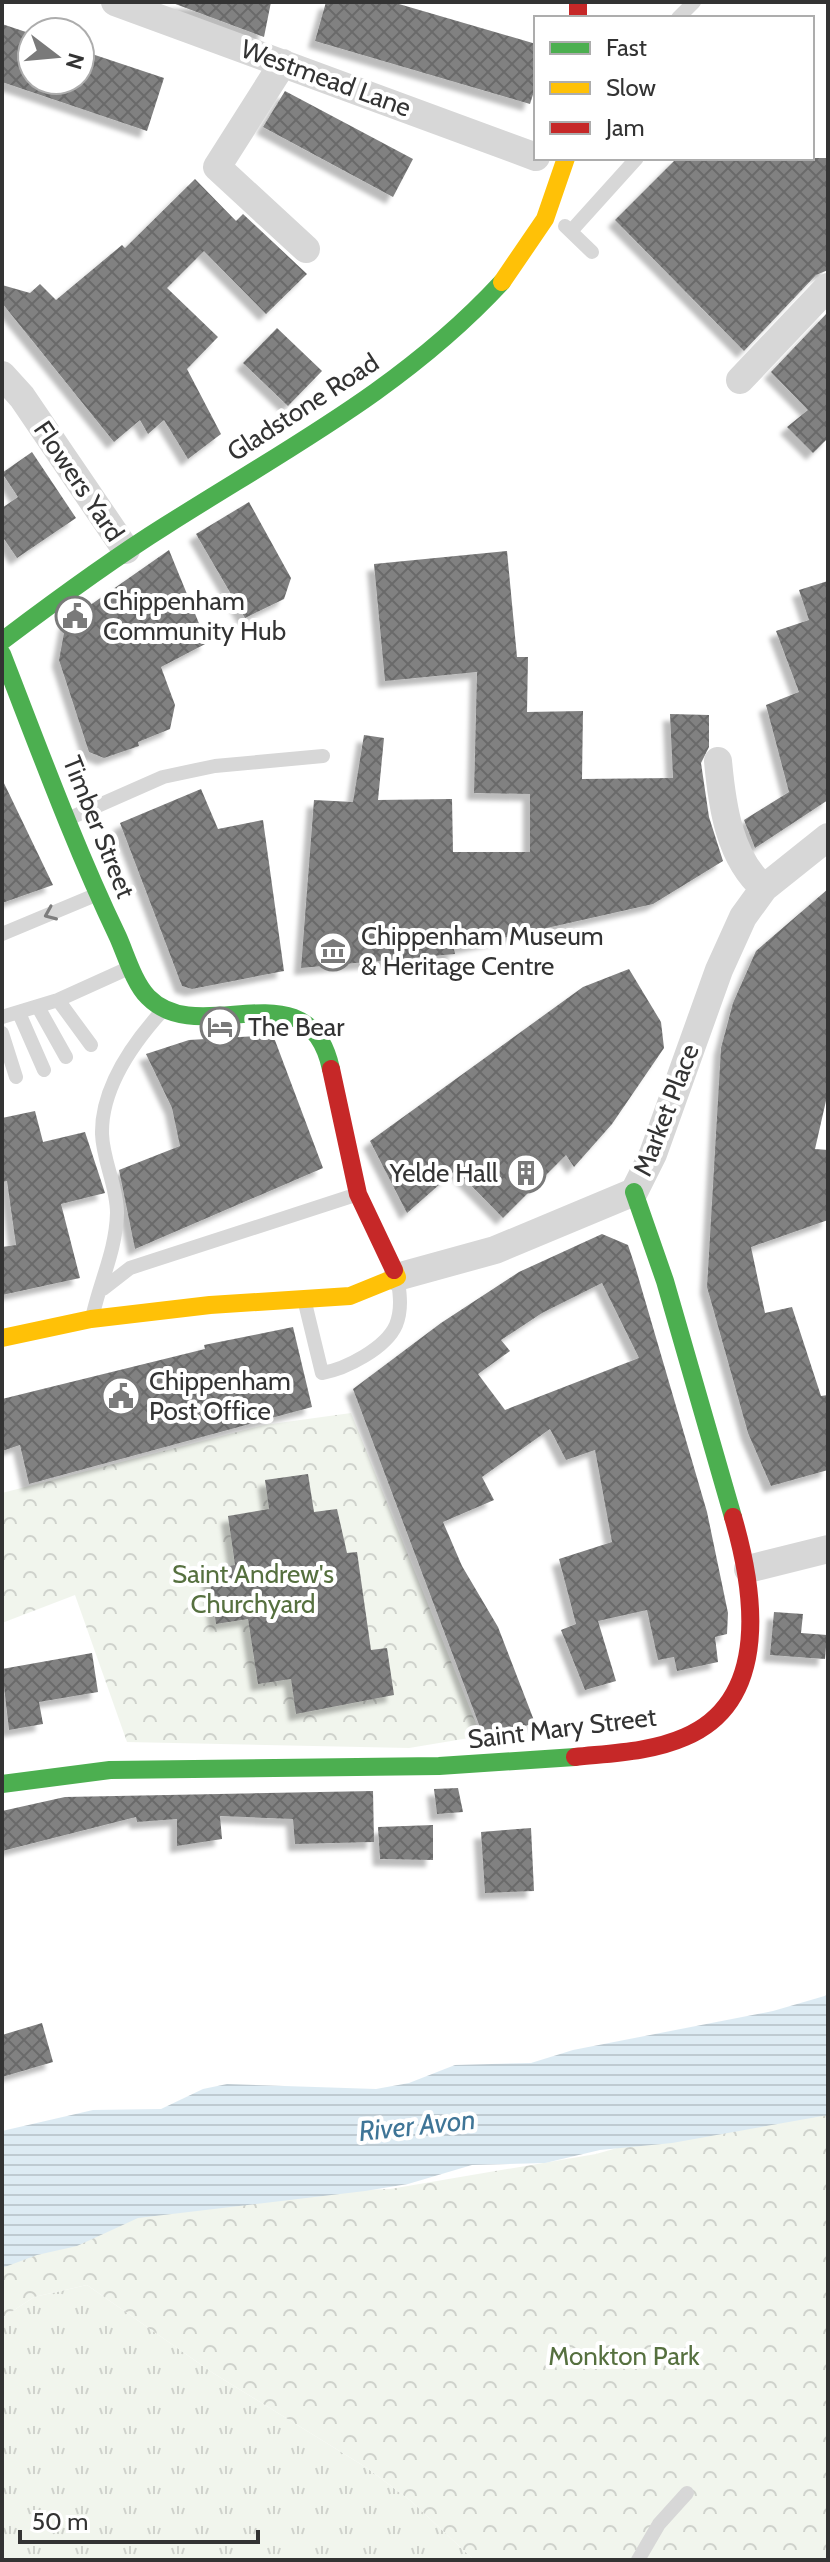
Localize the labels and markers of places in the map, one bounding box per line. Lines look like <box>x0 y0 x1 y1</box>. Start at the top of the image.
place label: Chippenham Community Hub <box>103 585 286 647</box>
public building icon: Chippenham Community Hub <box>54 595 96 637</box>
place label: Chippenham Museum & Heritage Centre <box>361 920 604 982</box>
museum icon: Chippenham Museum & Heritage Centre <box>312 930 354 972</box>
hotel icon: The Bear <box>199 1006 241 1048</box>
place label: The Bear <box>248 1011 345 1043</box>
building icon: Yelde Hall <box>505 1152 547 1194</box>
place label: Yelde Hall <box>389 1157 498 1189</box>
place label: Chippenham Post Office <box>149 1365 291 1427</box>
public building icon: Chippenham Post Office <box>100 1375 142 1417</box>

